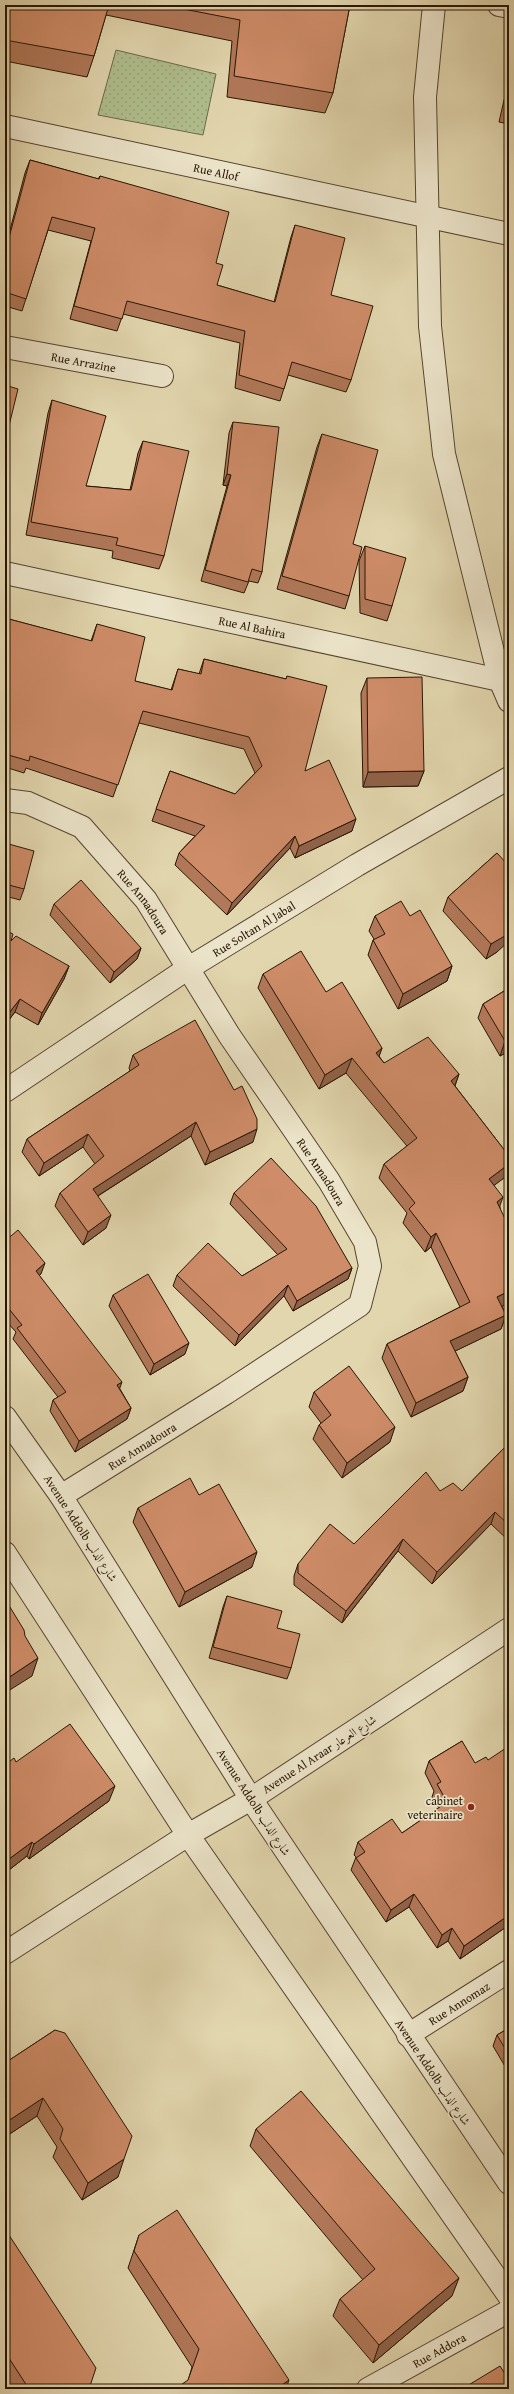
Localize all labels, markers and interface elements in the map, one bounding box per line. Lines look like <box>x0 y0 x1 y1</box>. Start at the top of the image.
street label: Rue Allof <box>192 158 241 185</box>
street label: Rue Arrazine <box>50 347 118 376</box>
street label: Rue Al Bahira <box>217 611 288 642</box>
street label: Rue Annadoura <box>114 865 174 938</box>
street label: Rue Soltan Al Jabal <box>209 896 299 960</box>
street label: Rue Annadoura <box>293 1134 350 1209</box>
street label: Rue Annadoura <box>105 1418 180 1474</box>
street label: Avenue Addolb شارع الدلب <box>38 1471 122 1587</box>
street label: Avenue Al Araar شارع العرعار <box>259 1711 381 1800</box>
street label: Avenue Addolb شارع الدلب <box>211 1745 295 1861</box>
place label: cabinet veterinaire <box>407 1792 464 1823</box>
marker: cabinet veterinaire <box>466 1802 476 1812</box>
street label: Rue Annomaz <box>425 1977 493 2029</box>
street label: Avenue Addolb شارع الدلب <box>389 2016 475 2130</box>
street label: Rue Addora <box>409 2328 469 2371</box>

